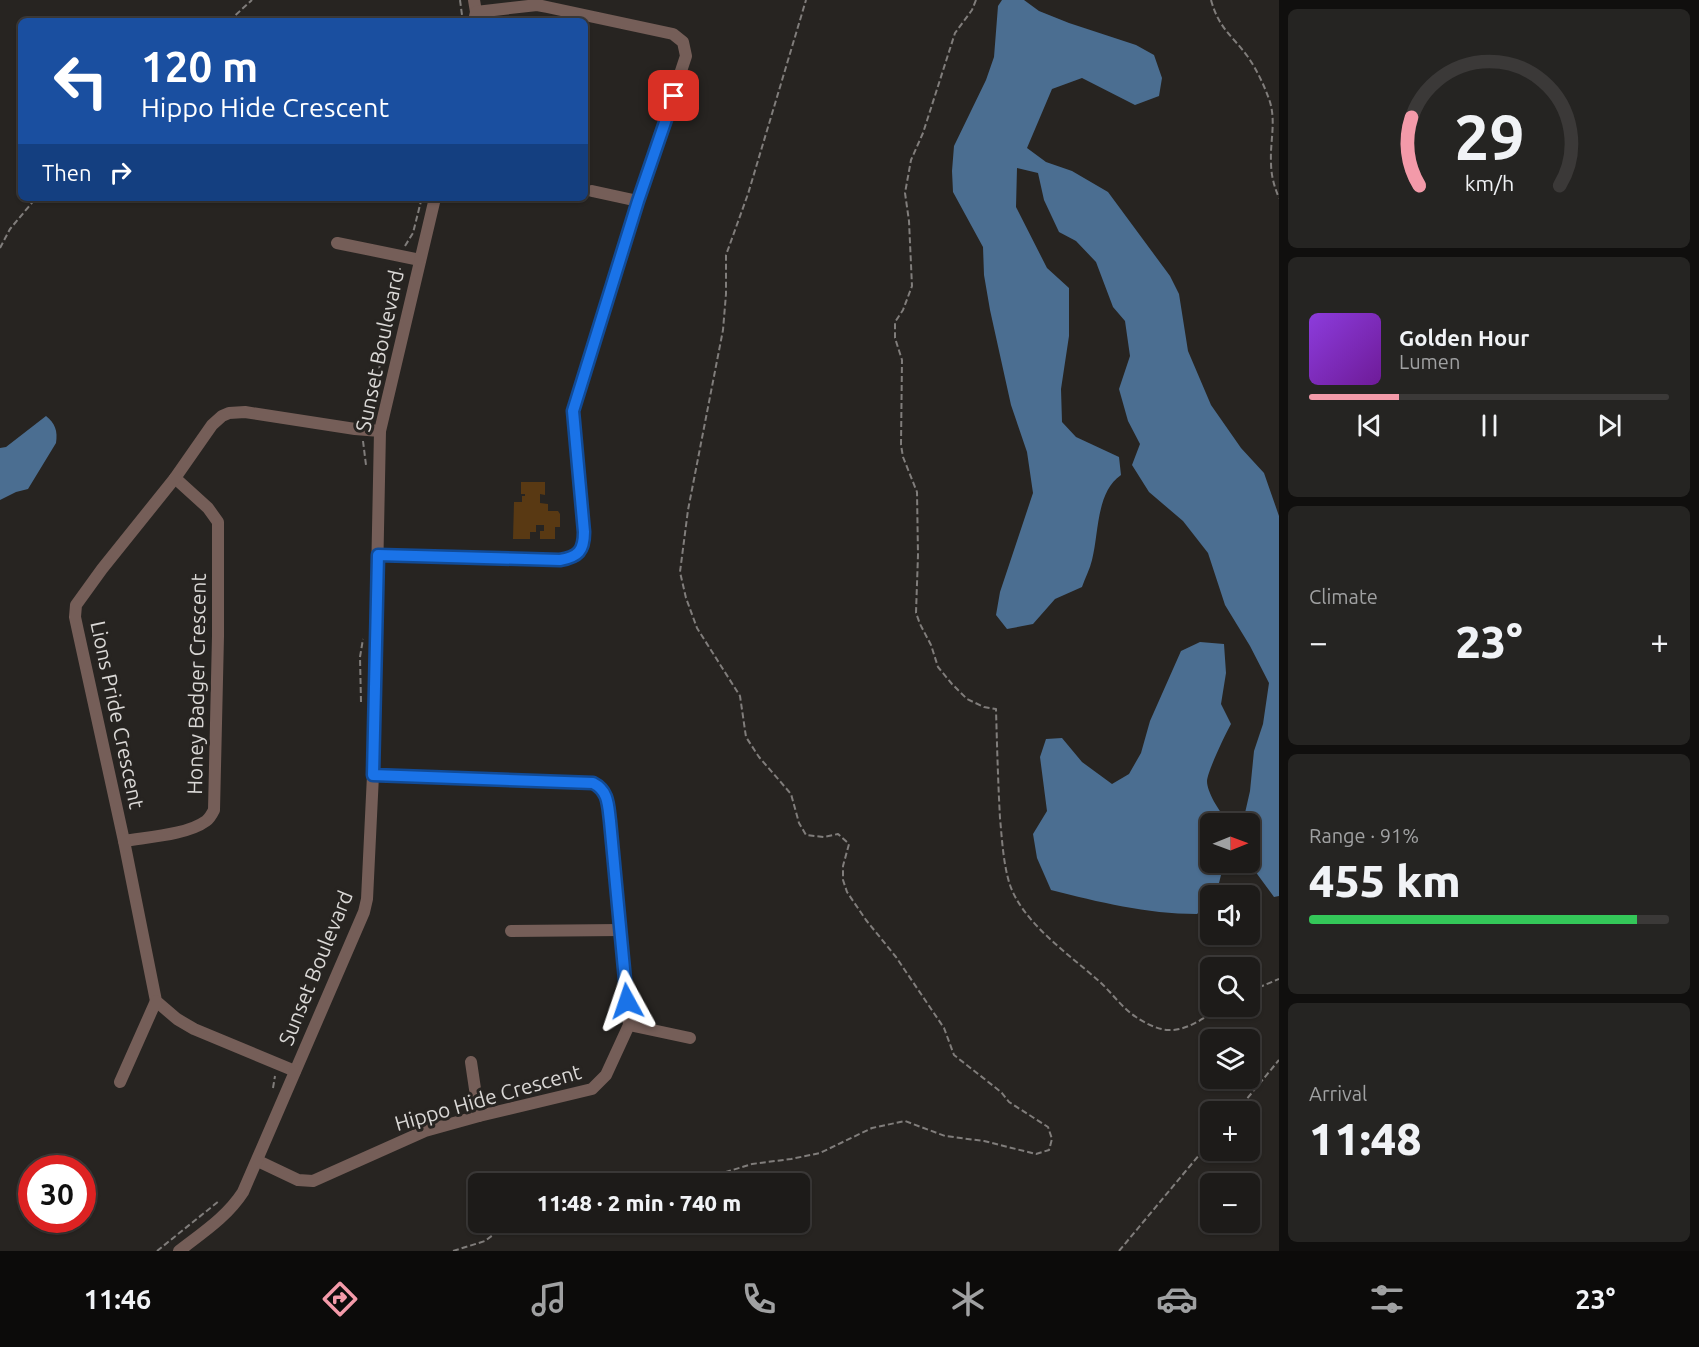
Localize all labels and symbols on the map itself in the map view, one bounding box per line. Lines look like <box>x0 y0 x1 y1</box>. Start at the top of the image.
pin <box>648 70 699 121</box>
street label: Sunset Boulevard <box>350 268 408 434</box>
street label: Honey Badger Crescent <box>182 573 210 795</box>
street label: Lions Pride Crescent <box>86 619 150 811</box>
north arrow <box>1200 813 1260 873</box>
street label: Sunset Boulevard <box>273 887 357 1048</box>
position arrow <box>595 969 659 1033</box>
street label: Hippo Hide Crescent <box>392 1059 584 1135</box>
speed limit sign: 30 <box>18 1155 96 1233</box>

